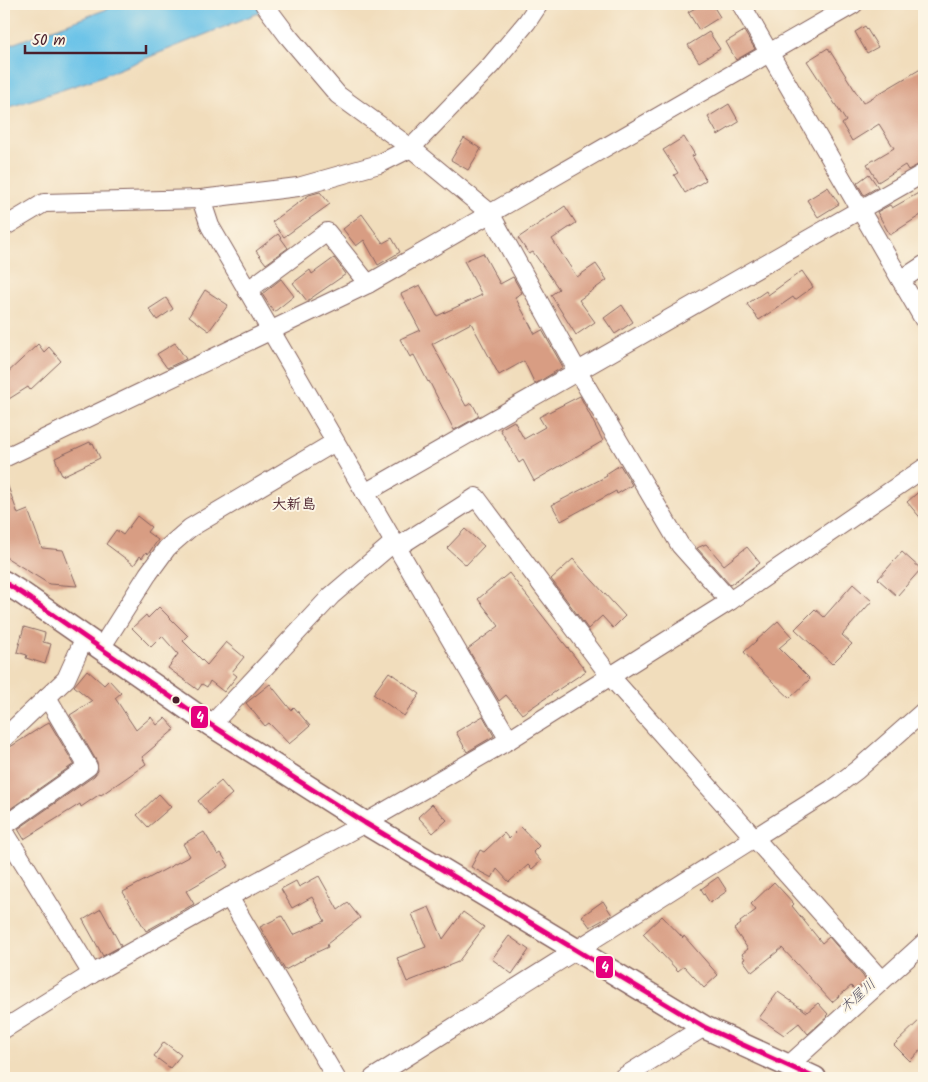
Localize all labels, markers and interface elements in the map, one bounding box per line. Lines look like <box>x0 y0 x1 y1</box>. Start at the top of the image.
scale bar <box>25 22 146 54</box>
text: 50 m <box>32 29 66 53</box>
district label: 大新島 <box>271 493 317 517</box>
unlabelled marker <box>171 695 181 705</box>
line badge: 4 <box>190 705 209 729</box>
text: 4 <box>196 707 204 729</box>
line badge: 4 <box>595 955 614 979</box>
text: 4 <box>601 957 609 979</box>
water label: 木屋川 <box>835 974 881 1018</box>

